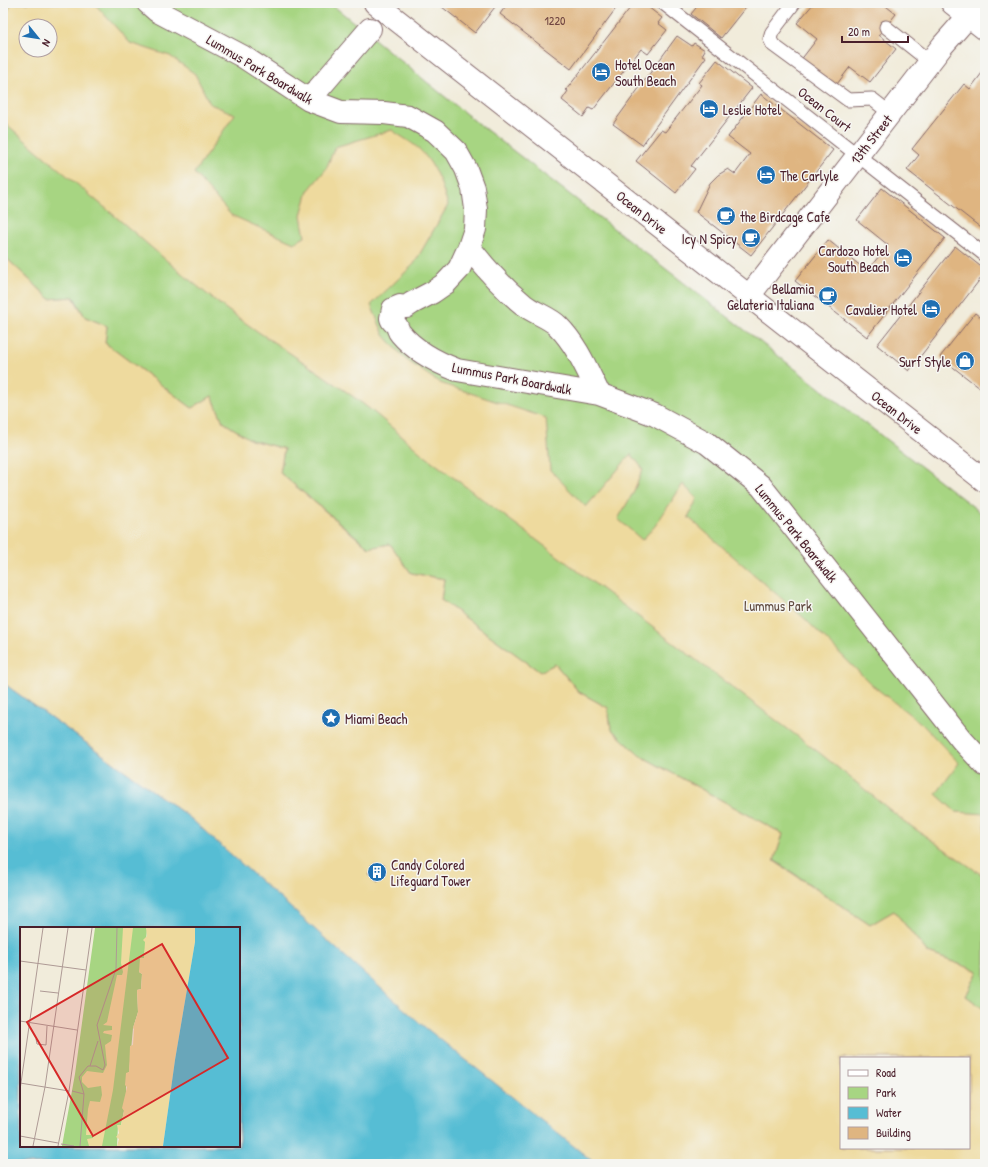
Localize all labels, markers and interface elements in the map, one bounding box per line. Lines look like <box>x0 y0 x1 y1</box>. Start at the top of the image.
house number: 1220 <box>545 12 565 29</box>
north arrow <box>18 18 58 58</box>
scale bar <box>842 18 908 44</box>
text: 20 m <box>848 23 870 40</box>
street label: Lummus Park Boardwalk <box>203 30 317 108</box>
text: N <box>39 37 54 49</box>
place label: Hotel Ocean South Beach <box>615 55 676 90</box>
hotel icon: Hotel Ocean South Beach <box>590 61 612 83</box>
street label: Ocean Court <box>794 82 856 136</box>
hotel icon: Leslie Hotel <box>698 98 720 120</box>
place label: Leslie Hotel <box>723 100 781 119</box>
street label: 13th Street <box>846 110 896 168</box>
hotel icon: The Carlyle <box>755 164 777 186</box>
place label: The Carlyle <box>780 166 839 186</box>
street label: Ocean Drive <box>612 186 672 238</box>
cafe icon: the Birdcage Cafe <box>715 205 737 227</box>
place label: the Birdcage Cafe <box>740 207 831 227</box>
cafe icon: Icy N Spicy <box>740 227 762 249</box>
place label: Icy N Spicy <box>682 229 737 249</box>
place label: Cardozo Hotel South Beach <box>818 241 889 276</box>
hotel icon: Cardozo Hotel South Beach <box>892 247 914 269</box>
place label: Bellamia Gelateria Italiana <box>727 279 815 314</box>
cafe icon: Bellamia Gelateria Italiana <box>817 285 839 307</box>
hotel icon: Cavalier Hotel <box>920 298 942 320</box>
place label: Cavalier Hotel <box>845 300 917 319</box>
shop icon: Surf Style <box>954 350 976 372</box>
place label: Surf Style <box>899 352 951 372</box>
street label: Lummus Park Boardwalk <box>451 357 574 399</box>
street label: Ocean Drive <box>867 386 927 438</box>
street label: Lummus Park Boardwalk <box>751 480 843 586</box>
park label: Lummus Park <box>744 596 812 615</box>
place icon: Miami Beach <box>320 707 342 729</box>
place label: Miami Beach <box>345 709 407 728</box>
place label: Candy Colored Lifeguard Tower <box>391 855 472 891</box>
building icon: Candy Colored Lifeguard Tower <box>366 861 388 883</box>
inset map <box>20 927 240 1147</box>
legend <box>840 1057 970 1149</box>
text: Road <box>876 1064 896 1081</box>
text: Park <box>876 1084 896 1101</box>
text: Water <box>876 1104 902 1121</box>
text: Building <box>876 1124 911 1141</box>

